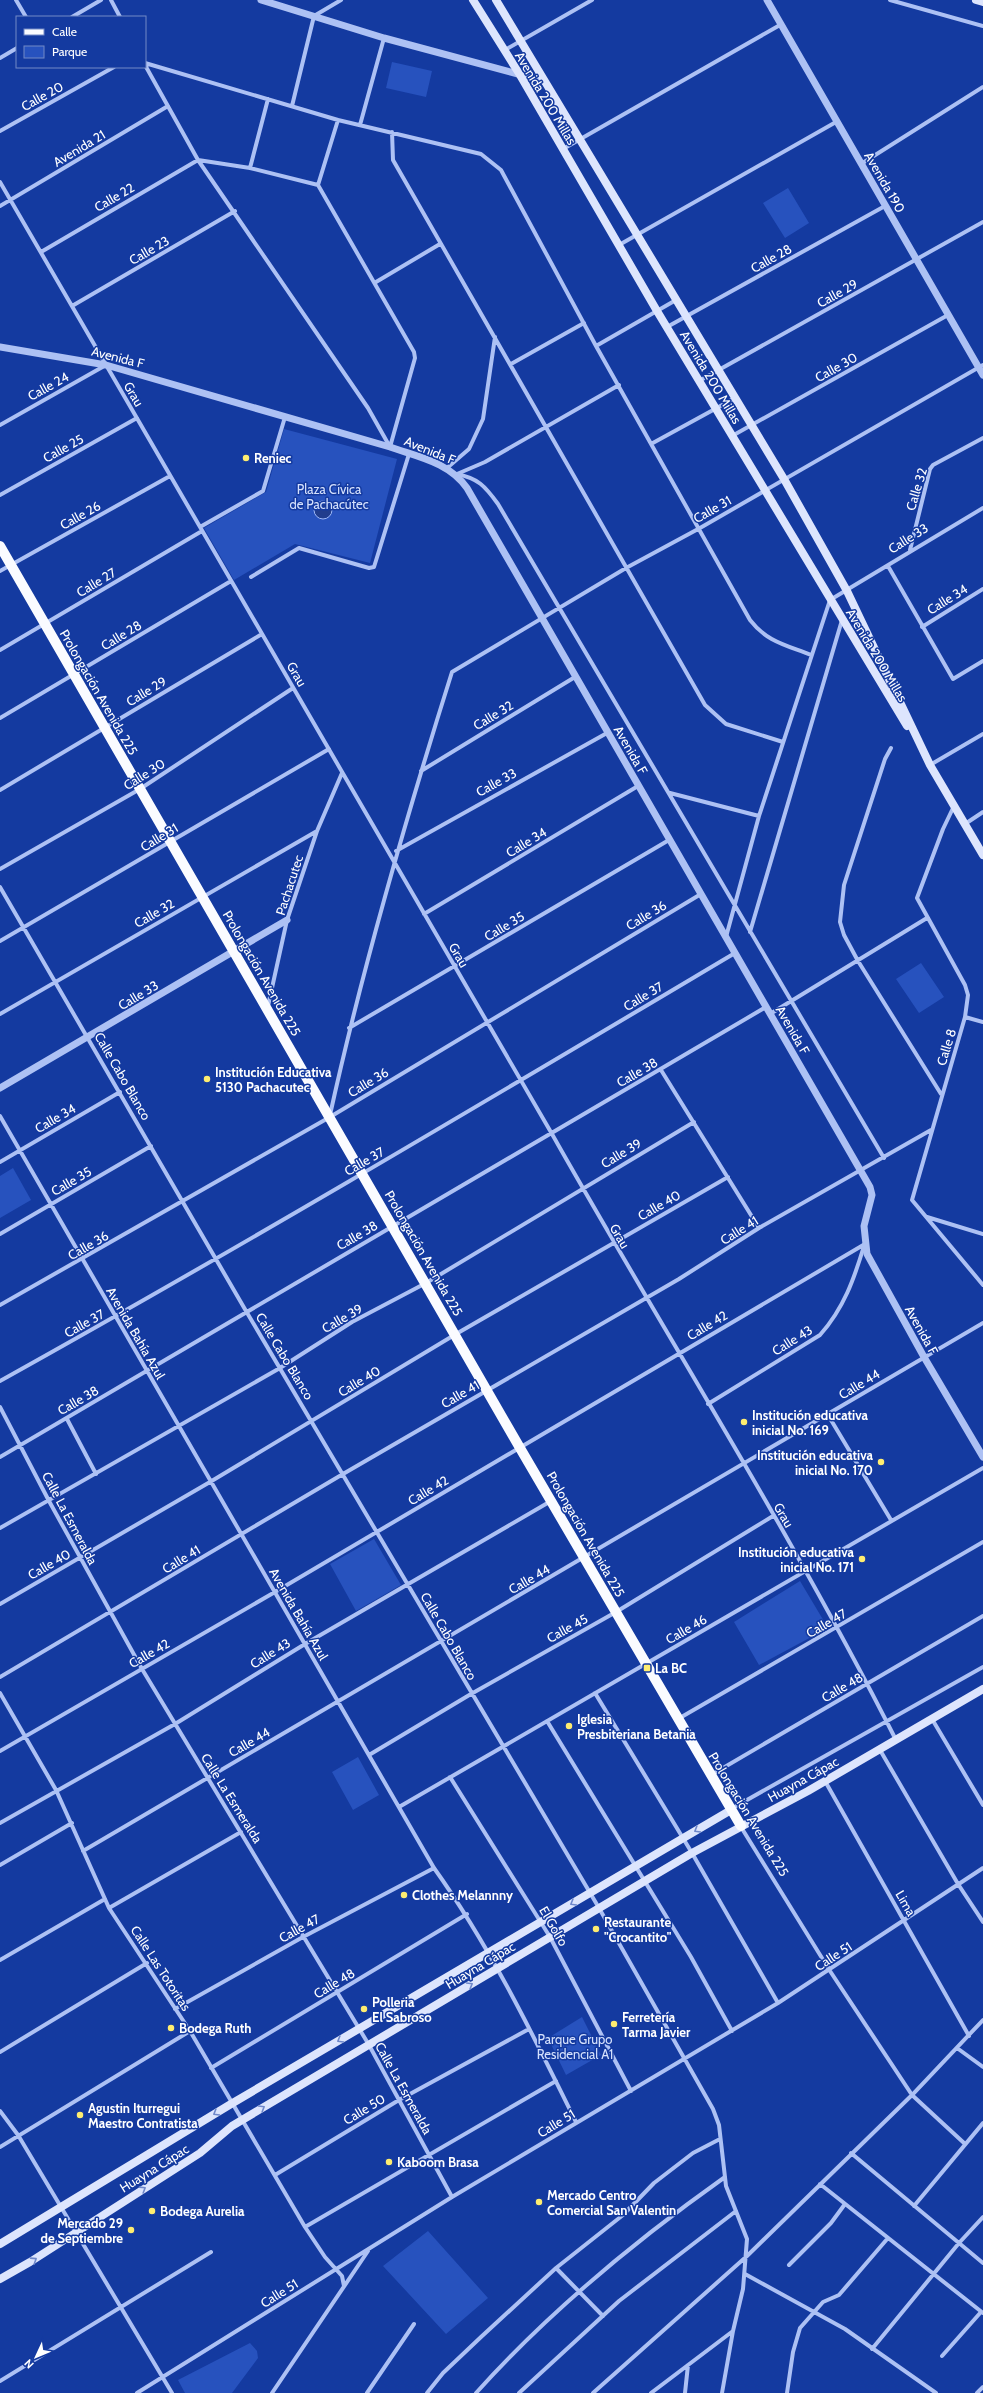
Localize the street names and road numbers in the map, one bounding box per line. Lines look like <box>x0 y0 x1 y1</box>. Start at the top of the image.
street label: Avenida 200 Millas <box>512 49 580 148</box>
street label: Calle 20 <box>18 78 66 114</box>
street label: Avenida 21 <box>50 126 108 170</box>
street label: Avenida 190 <box>861 149 909 215</box>
street label: Calle 22 <box>91 179 137 215</box>
street label: Calle 23 <box>126 232 172 268</box>
street label: Calle 28 <box>748 240 794 276</box>
street label: Calle 29 <box>814 275 860 311</box>
street label: Avenida 200 Millas <box>677 328 745 427</box>
street label: Avenida F <box>90 343 146 371</box>
street label: Calle 30 <box>812 349 860 385</box>
street label: Calle 24 <box>25 368 72 404</box>
street label: Grau <box>121 379 147 409</box>
street label: Calle 25 <box>40 430 86 466</box>
street label: Avenida F <box>402 433 458 468</box>
street label: Calle 32 <box>902 466 930 512</box>
street label: Calle 31 <box>690 492 734 526</box>
street label: Calle 26 <box>57 497 103 533</box>
street label: Calle 33 <box>885 520 931 556</box>
street label: Calle 27 <box>73 564 119 600</box>
street label: Calle 34 <box>924 580 970 618</box>
street label: Avenida 200 Millas <box>843 606 911 705</box>
street label: Calle 28 <box>98 617 144 653</box>
street label: Prolongación Avenida 225 <box>57 626 141 758</box>
street label: Grau <box>284 659 310 689</box>
street label: Calle 29 <box>123 673 169 709</box>
street label: Calle 32 <box>470 697 516 733</box>
street label: Avenida F <box>611 723 651 777</box>
street label: Calle 30 <box>120 755 168 793</box>
street label: Calle 33 <box>473 764 519 800</box>
street label: Calle 31 <box>137 820 181 854</box>
street label: Calle 34 <box>503 823 550 860</box>
street label: Pachacutec <box>272 853 306 917</box>
street label: Calle 32 <box>131 895 177 931</box>
street label: Calle 36 <box>623 897 669 933</box>
street label: Prolongación Avenida 225 <box>220 907 304 1039</box>
street label: Calle 35 <box>481 908 527 944</box>
street label: Grau <box>446 940 472 970</box>
street label: Calle 33 <box>115 977 161 1013</box>
street label: Calle 37 <box>620 978 666 1014</box>
street label: Avenida F <box>773 1003 813 1057</box>
street label: Calle 8 <box>933 1026 959 1067</box>
street label: Calle Cabo Blanco <box>91 1029 155 1123</box>
street label: Calle 38 <box>614 1054 661 1090</box>
street label: Calle 36 <box>345 1064 391 1100</box>
street label: Calle 34 <box>32 1100 79 1136</box>
street label: Calle 39 <box>598 1135 644 1171</box>
street label: Calle 37 <box>341 1143 387 1179</box>
street label: Calle 35 <box>48 1163 94 1199</box>
street label: Calle 40 <box>635 1186 683 1224</box>
street label: Prolongación Avenida 225 <box>382 1187 466 1319</box>
street label: Calle 41 <box>717 1212 761 1248</box>
street label: Calle 38 <box>334 1217 381 1253</box>
street label: Grau <box>607 1221 633 1251</box>
street label: Calle 36 <box>65 1227 111 1263</box>
street label: Avenida Bahía Azul <box>103 1284 169 1382</box>
street label: Calle 39 <box>319 1300 365 1336</box>
street label: Avenida F <box>902 1303 942 1358</box>
street label: Calle 37 <box>61 1305 107 1341</box>
street label: Calle 42 <box>684 1307 730 1343</box>
street label: Calle Cabo Blanco <box>253 1310 317 1402</box>
street label: Calle 43 <box>769 1321 815 1359</box>
street label: Calle 40 <box>335 1362 383 1400</box>
street label: Calle 44 <box>836 1365 883 1402</box>
street label: Calle 41 <box>438 1377 482 1411</box>
street label: Calle 38 <box>55 1382 102 1418</box>
street label: Prolongación Avenida 225 <box>544 1468 628 1600</box>
street label: Calle La Esmeralda <box>39 1469 102 1568</box>
street label: Calle 42 <box>405 1472 451 1508</box>
street label: Grau <box>771 1500 797 1530</box>
street label: Calle 41 <box>159 1541 203 1577</box>
street label: Calle 40 <box>25 1545 73 1583</box>
street label: Calle 44 <box>506 1561 553 1597</box>
street label: Avenida Bahía Azul <box>266 1565 332 1663</box>
street label: Calle Cabo Blanco <box>417 1589 481 1683</box>
street label: Calle 47 <box>803 1605 849 1641</box>
street label: Calle 45 <box>544 1610 590 1646</box>
street label: Calle 46 <box>663 1611 709 1647</box>
street label: Calle 43 <box>247 1634 293 1672</box>
street label: Calle 42 <box>126 1635 172 1671</box>
street label: Calle 48 <box>818 1669 866 1705</box>
street label: Calle 44 <box>226 1724 273 1760</box>
street label: Prolongación Avenida 225 <box>706 1749 792 1879</box>
street label: Calle La Esmeralda <box>198 1750 266 1847</box>
street label: Huayna Cápac <box>765 1753 841 1805</box>
street label: Lima <box>892 1887 920 1919</box>
street label: El Golfo <box>536 1903 572 1949</box>
street label: Calle 47 <box>276 1910 323 1946</box>
street label: Calle Las Totoritas <box>128 1922 195 2014</box>
street label: Huayna Cápac <box>442 1938 518 1992</box>
street label: Calle 51 <box>811 1938 855 1974</box>
street label: Calle 48 <box>310 1964 358 2002</box>
street label: Calle La Esmeralda <box>372 2039 436 2138</box>
street label: Calle 50 <box>340 2090 388 2128</box>
street label: Calle 51 <box>534 2106 578 2140</box>
street label: Huayna Cápac <box>116 2140 192 2196</box>
street label: Calle 51 <box>257 2275 301 2311</box>

